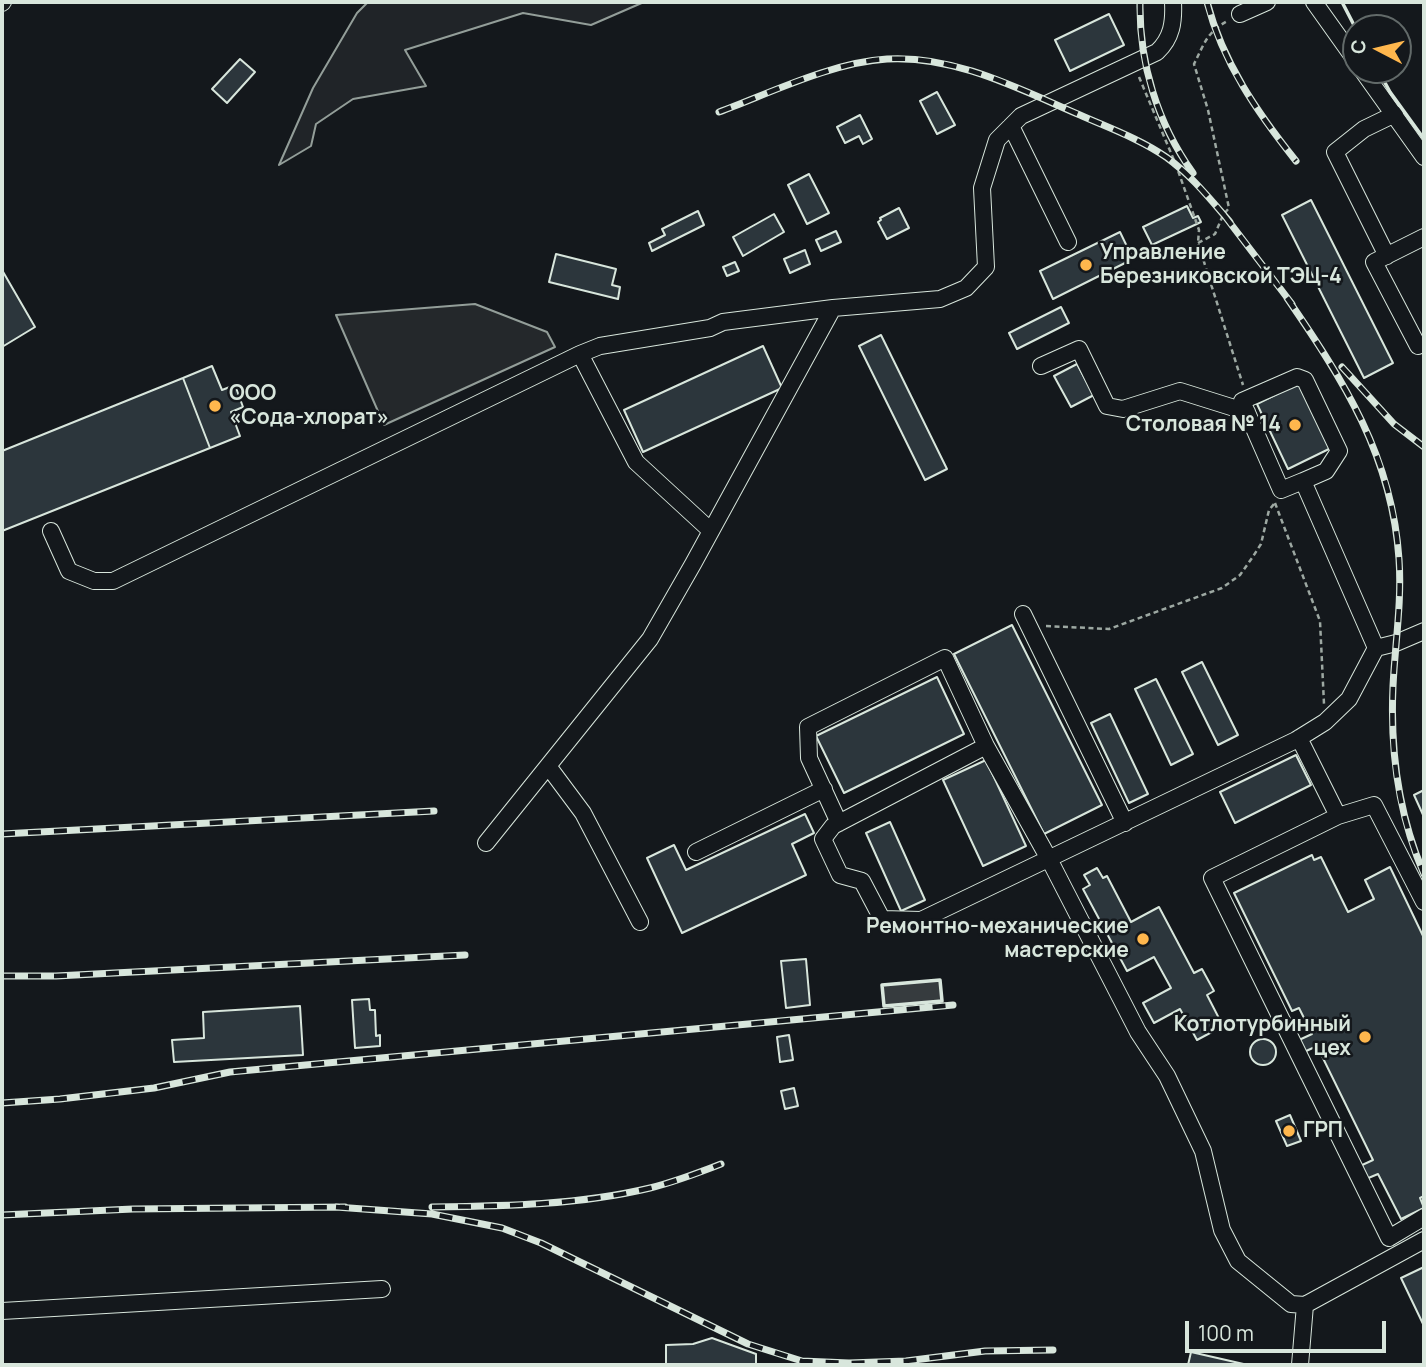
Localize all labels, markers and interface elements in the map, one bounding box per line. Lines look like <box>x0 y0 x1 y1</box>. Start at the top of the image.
north arrow <box>1342 14 1412 84</box>
text: С <box>1344 38 1372 55</box>
place label: Управление Березниковской ТЭЦ-4 <box>1100 240 1342 290</box>
marker: Управление Березниковской ТЭЦ-4 <box>1078 257 1094 273</box>
place label: ООО «Сода-хлорат» <box>229 381 389 431</box>
marker: ООО «Сода-хлорат» <box>207 398 223 414</box>
place label: Cтоловая № 14 <box>1126 412 1281 438</box>
marker: Cтоловая № 14 <box>1287 417 1303 433</box>
place label: Ремонтно-механические мастерские <box>866 914 1129 964</box>
marker: Ремонтно-механические мастерские <box>1135 931 1151 947</box>
place label: Котлотурбинный цех <box>1174 1012 1351 1062</box>
marker: Котлотурбинный цех <box>1357 1029 1373 1045</box>
place label: ГРП <box>1303 1118 1343 1144</box>
marker: ГРП <box>1281 1123 1297 1139</box>
scale bar <box>1188 1308 1389 1352</box>
text: 100 m <box>1198 1319 1254 1347</box>

